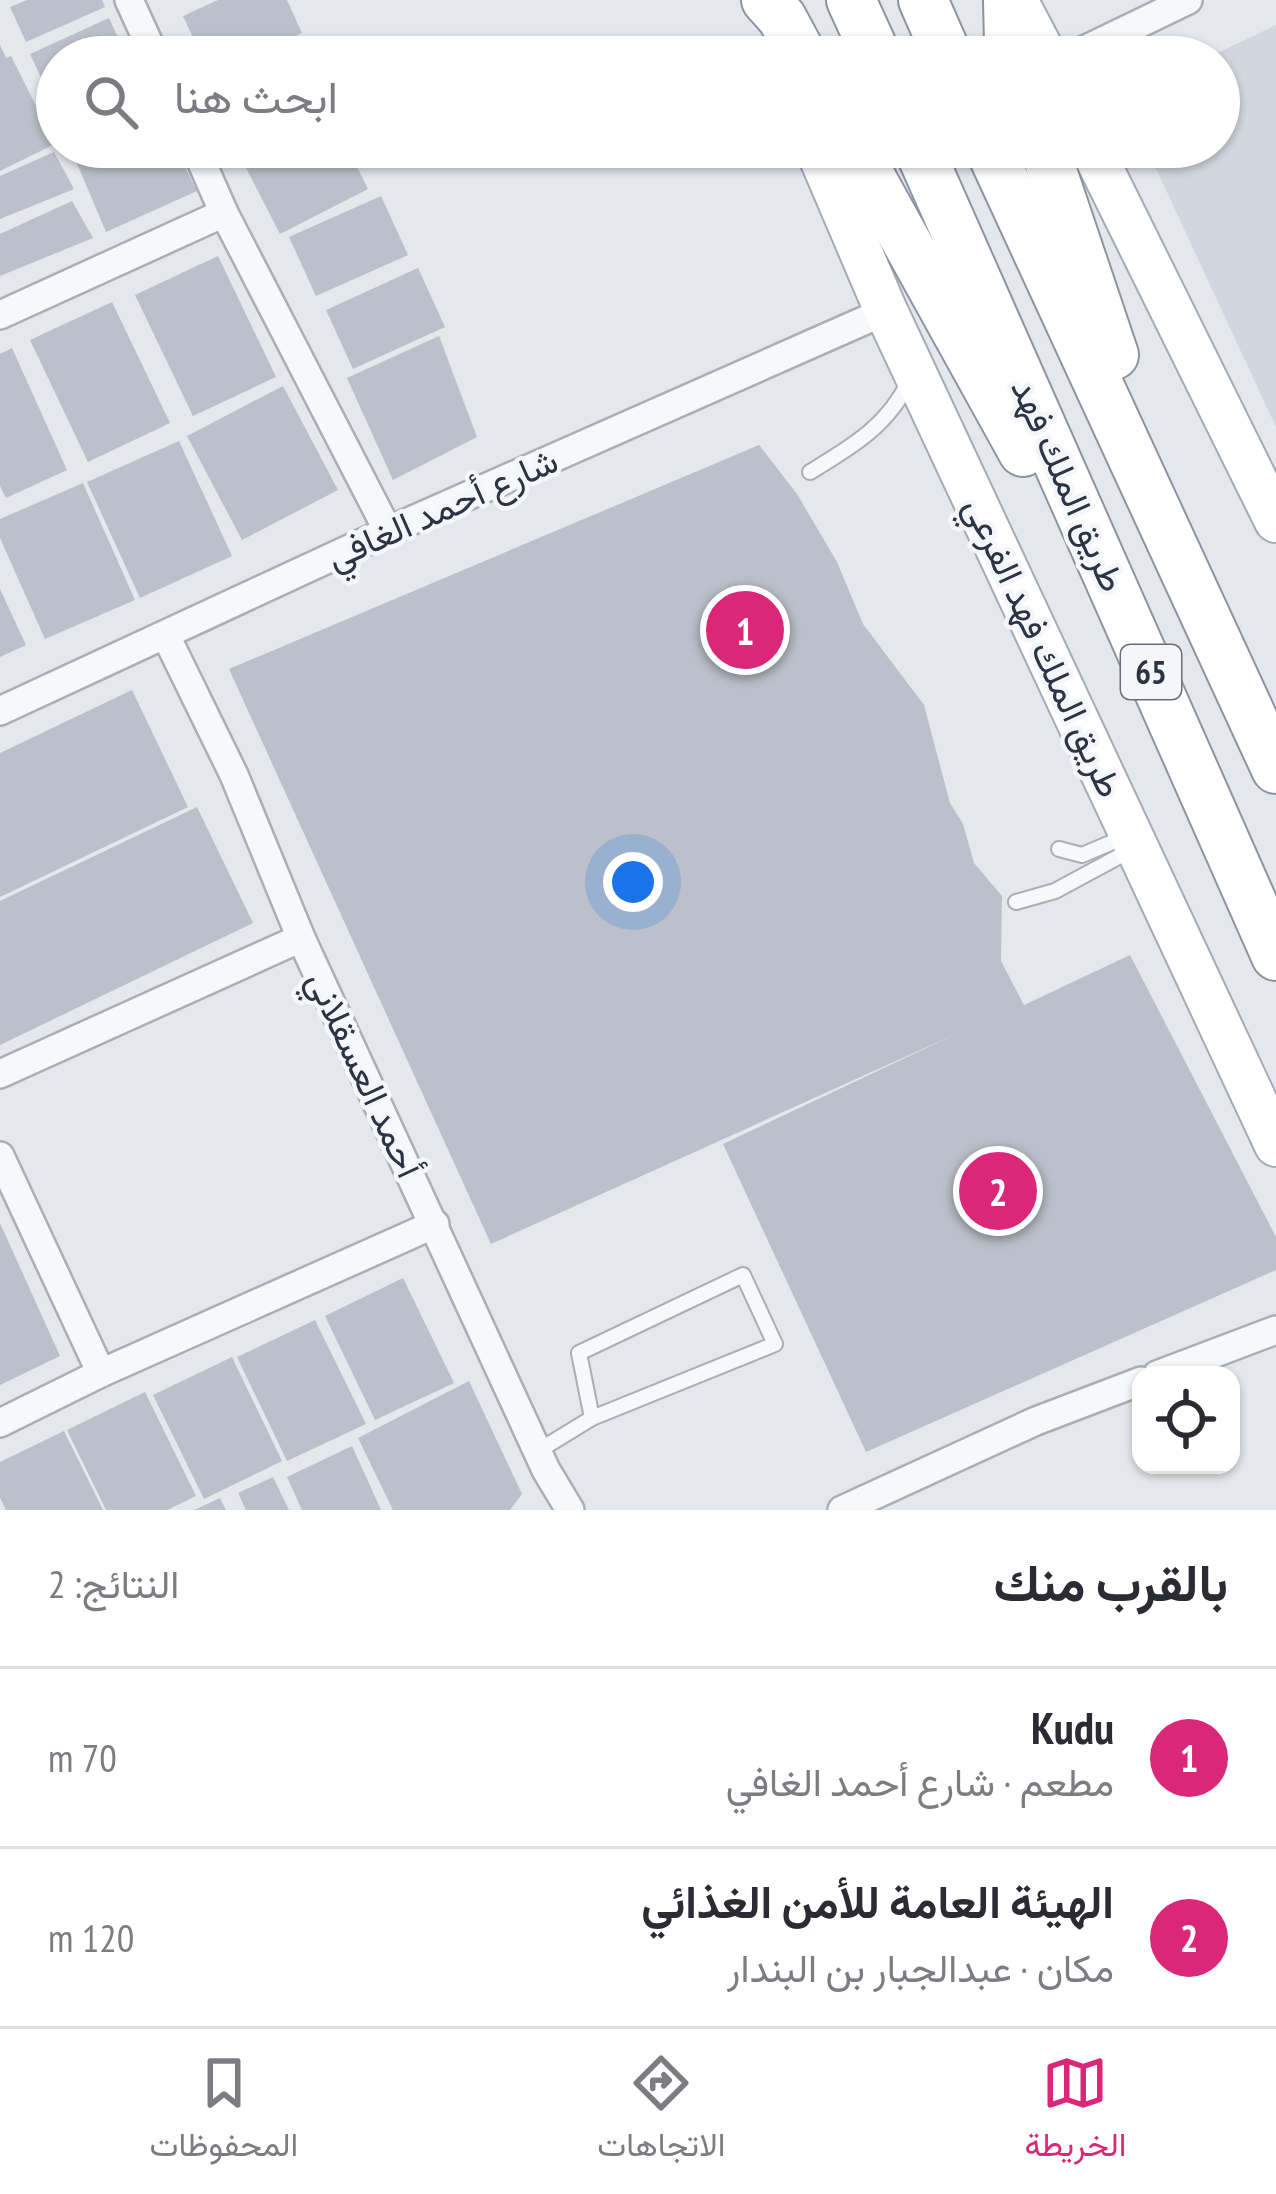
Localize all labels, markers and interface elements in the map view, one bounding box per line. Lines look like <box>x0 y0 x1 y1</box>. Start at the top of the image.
search box <box>36 36 1240 168</box>
text: ابحث هنا <box>174 67 338 125</box>
icon: search <box>78 69 144 135</box>
street label: طريق الملك فهد <box>1001 371 1137 599</box>
street label: شارع أحمد الغافي <box>319 436 568 586</box>
street label: طريق الملك فهد الفرعي <box>948 489 1135 807</box>
pin: 1 <box>706 585 784 675</box>
road number: 65 <box>1121 645 1181 699</box>
your location <box>603 852 663 912</box>
street label: أحمد العسقلاني <box>291 963 434 1188</box>
pin: 2 <box>959 1146 1037 1236</box>
map controls <box>1132 1366 1240 1474</box>
button: locate <box>1132 1366 1240 1474</box>
text: بالقرب منك <box>994 1549 1228 1615</box>
text: النتائج: 2 <box>48 1558 179 1609</box>
text: Kudu <box>1031 1698 1114 1756</box>
text: 70 m <box>48 1732 117 1783</box>
text: 1 <box>1180 1732 1198 1783</box>
text: مطعم · شارع أحمد الغافي <box>726 1756 1114 1807</box>
text: الهيئة العامة للأمن الغذائي <box>641 1872 1114 1930</box>
text: 120 m <box>48 1912 134 1963</box>
text: 2 <box>1180 1912 1198 1963</box>
text: مكان · عبدالجبار بن البندار <box>727 1942 1114 1993</box>
tab: المحفوظات <box>150 2050 298 2174</box>
tab: الاتجاهات <box>597 2050 725 2174</box>
tab: الخريطة <box>1024 2050 1126 2174</box>

